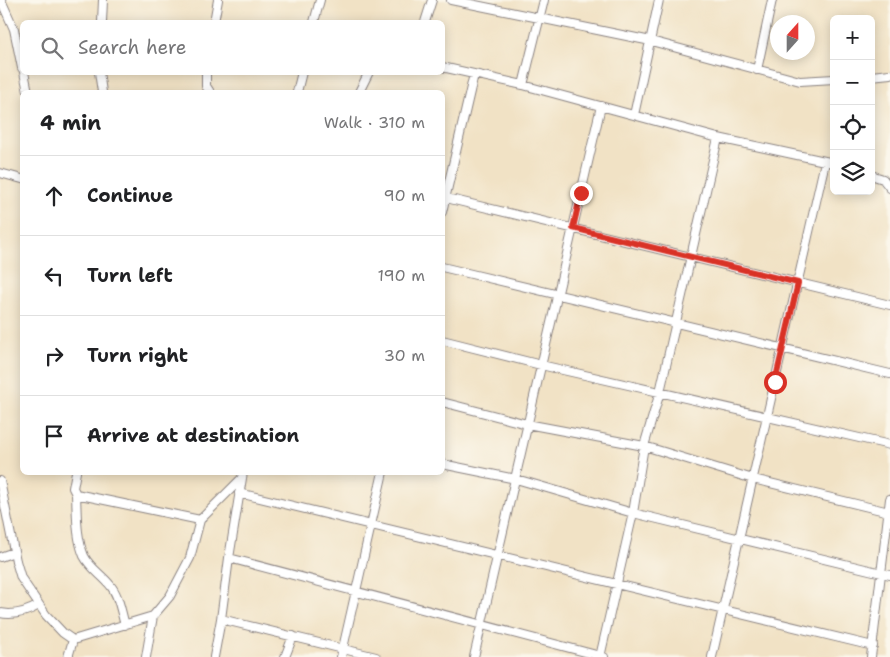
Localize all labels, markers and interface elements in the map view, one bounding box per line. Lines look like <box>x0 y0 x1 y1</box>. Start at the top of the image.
north arrow <box>770 15 815 60</box>
map controls <box>830 15 875 195</box>
button: + <box>830 15 875 60</box>
search box <box>20 20 445 75</box>
icon: search <box>38 34 66 62</box>
text: Search here <box>78 35 187 60</box>
button: − <box>830 60 875 105</box>
button: locate <box>830 105 875 150</box>
text: 4 min <box>40 109 101 137</box>
text: Walk · 310 m <box>324 112 425 133</box>
button: layers <box>830 150 875 195</box>
icon: ahead <box>40 182 68 210</box>
route end <box>570 182 593 205</box>
text: Continue <box>87 183 173 208</box>
text: 90 m <box>384 185 425 206</box>
icon: left <box>40 262 68 290</box>
text: Turn left <box>87 263 173 288</box>
text: 190 m <box>378 265 425 286</box>
icon: right <box>40 342 68 370</box>
text: Turn right <box>87 343 188 368</box>
text: 30 m <box>384 345 425 366</box>
route start <box>764 371 787 394</box>
icon: arrive <box>40 422 68 450</box>
text: Arrive at destination <box>87 423 299 448</box>

